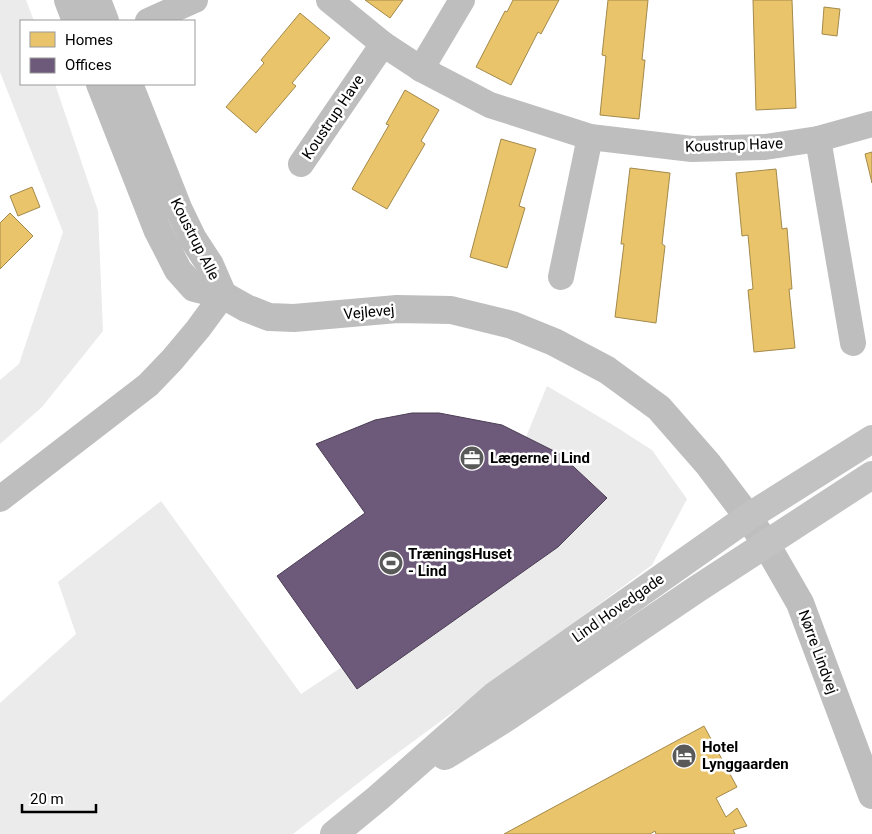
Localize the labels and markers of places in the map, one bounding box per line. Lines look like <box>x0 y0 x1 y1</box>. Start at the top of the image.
office icon: Lægerne i Lind <box>459 445 485 471</box>
place label: Lægerne i Lind <box>490 449 590 467</box>
place label: TræningsHuset - Lind <box>408 545 512 580</box>
sports icon: TræningsHuset - Lind <box>378 550 404 576</box>
place label: Hotel Lynggaarden <box>702 738 789 773</box>
hotel icon: Hotel Lynggaarden <box>671 743 697 769</box>

